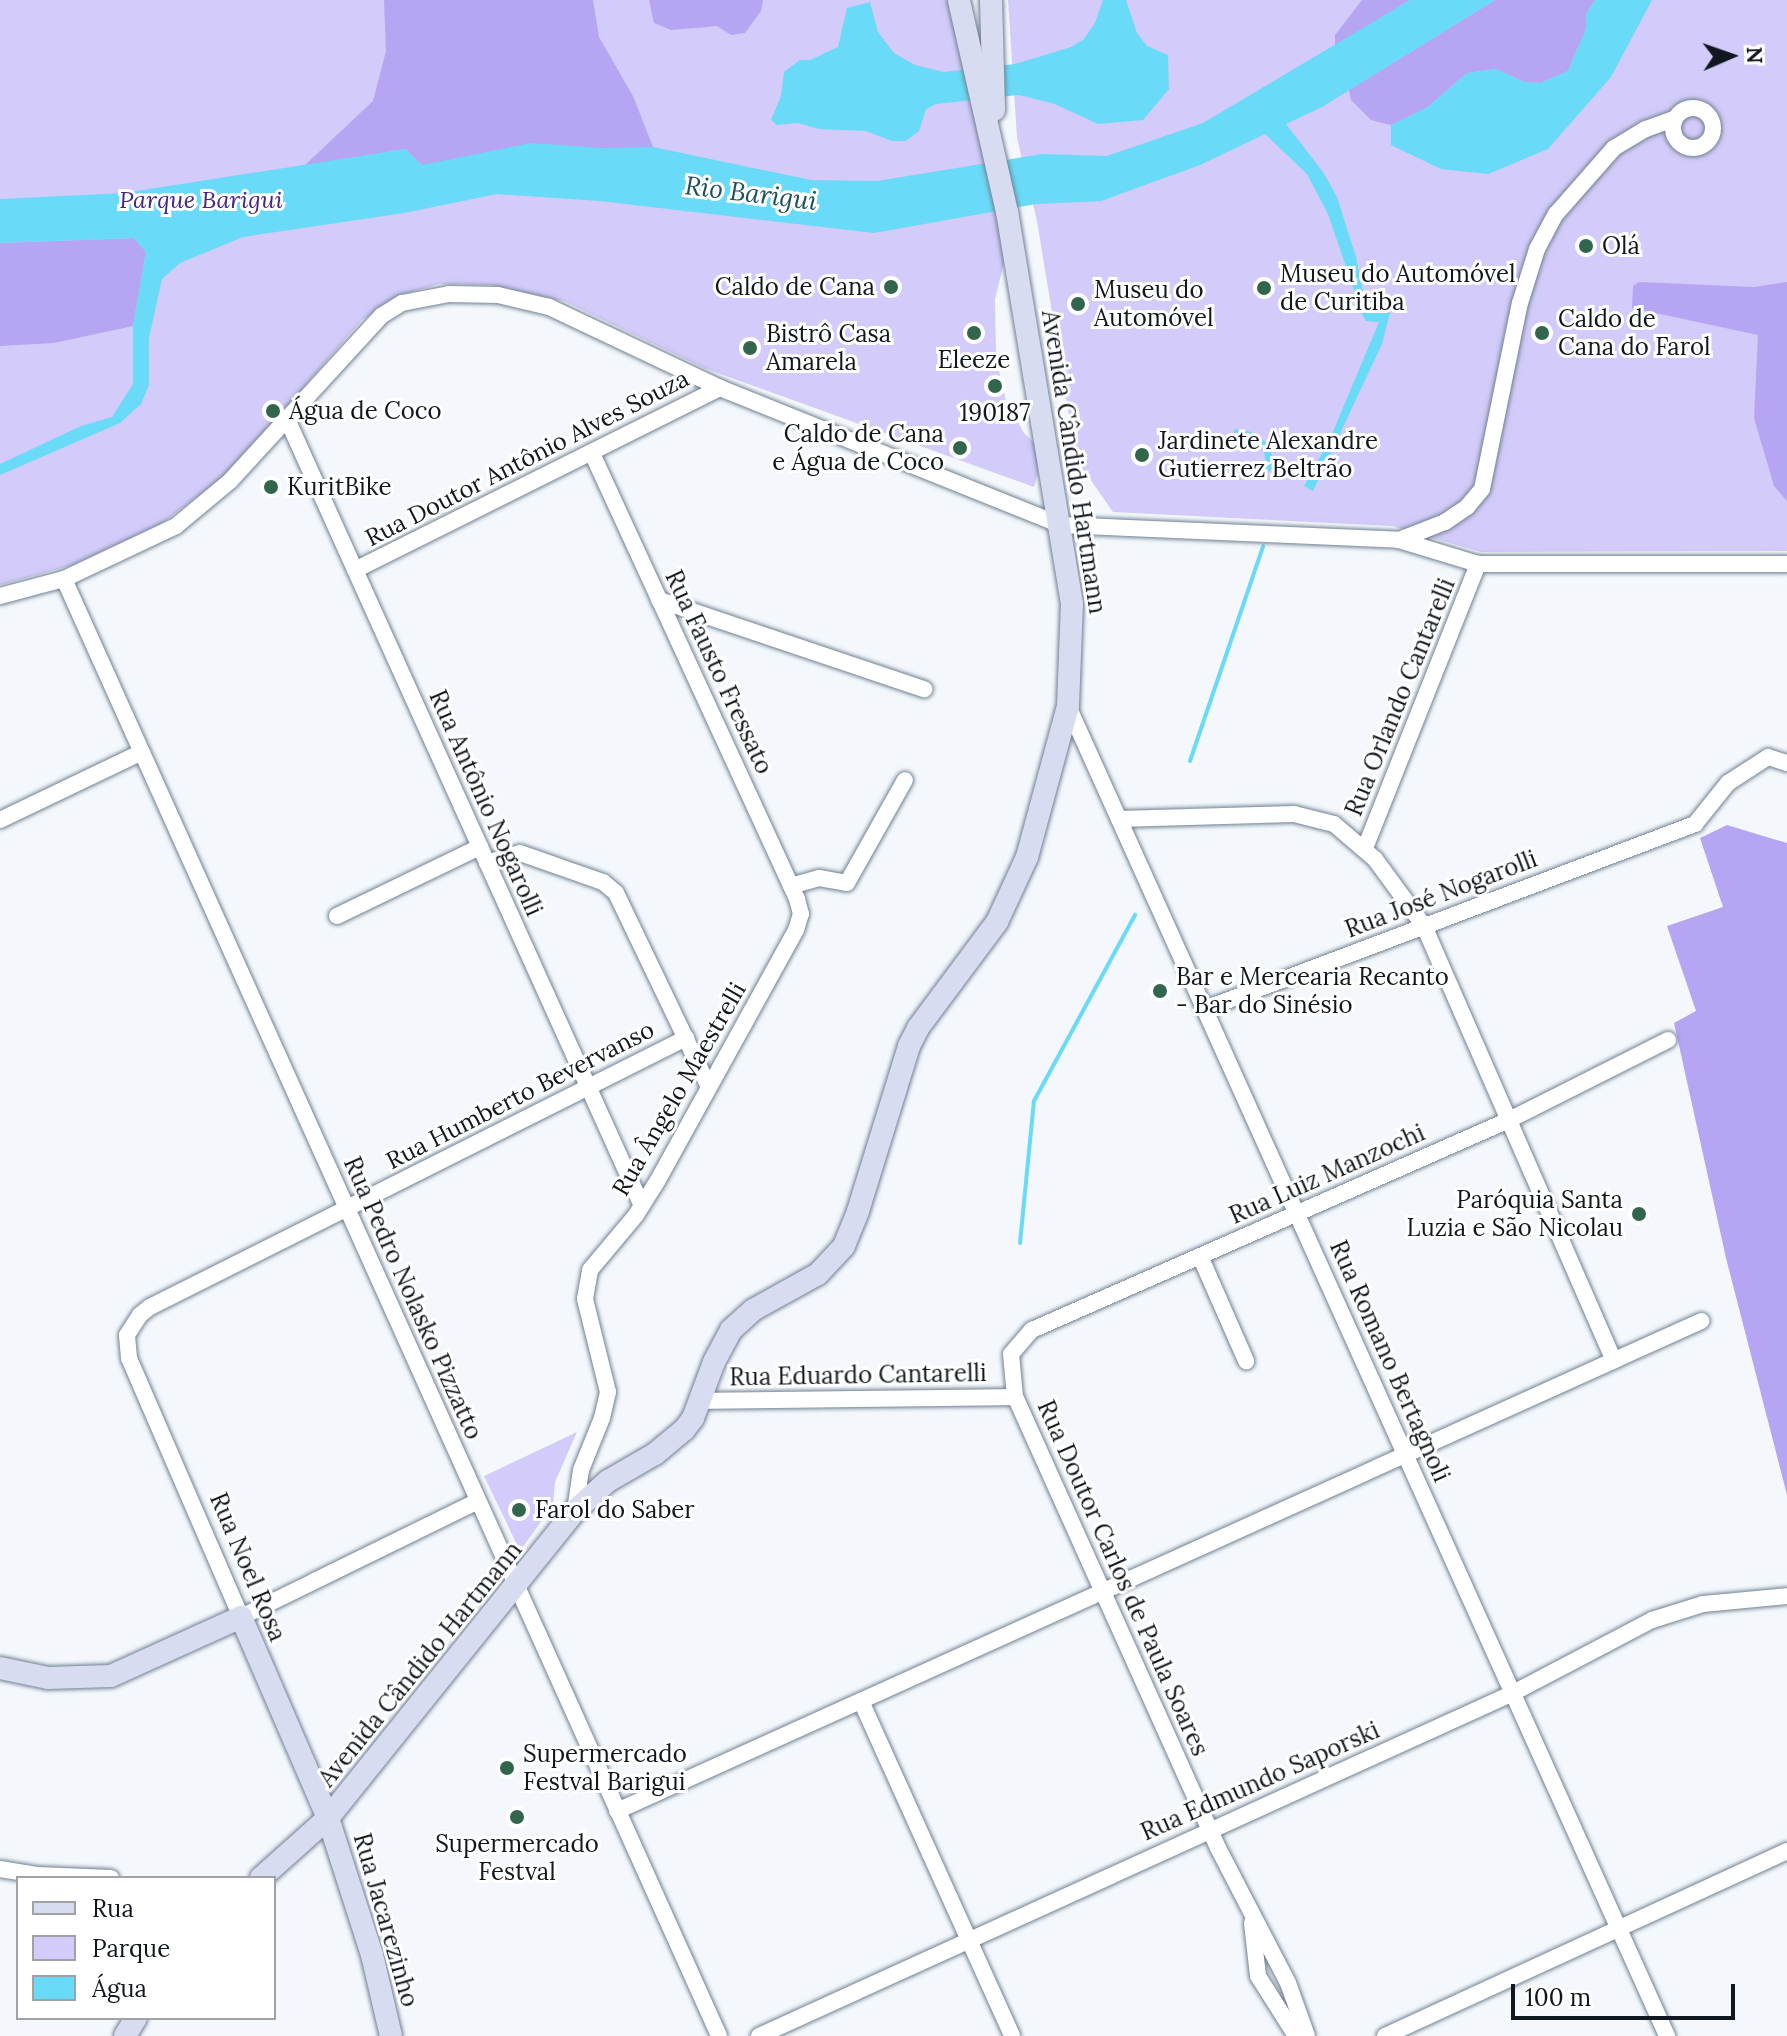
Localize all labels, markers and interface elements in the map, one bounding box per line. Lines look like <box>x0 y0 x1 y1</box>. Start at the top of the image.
north arrow <box>1691 16 1771 96</box>
text: N <box>1741 46 1769 64</box>
water label: Rio Barigui <box>683 169 819 217</box>
park label: Parque Barigui <box>119 186 283 214</box>
place label: Olá <box>1602 232 1640 260</box>
marker: Olá <box>1577 237 1595 255</box>
place label: Museu do Automóvel de Curitiba <box>1280 260 1515 316</box>
place label: Caldo de Cana <box>715 273 875 301</box>
place label: Museu do Automóvel <box>1094 276 1214 332</box>
marker: Caldo de Cana <box>882 278 900 296</box>
marker: Museu do Automóvel de Curitiba <box>1255 279 1273 297</box>
marker: Museu do Automóvel <box>1069 295 1087 313</box>
place label: Caldo de Cana do Farol <box>1558 305 1710 361</box>
street label: Avenida Cândido Hartmann <box>1036 308 1112 616</box>
place label: Bistrô Casa Amarela <box>766 320 891 376</box>
marker: Eleeze <box>965 324 983 342</box>
marker: Caldo de Cana do Farol <box>1533 324 1551 342</box>
marker: Bistrô Casa Amarela <box>741 339 759 357</box>
place label: Eleeze <box>938 346 1010 374</box>
street label: Rua Doutor Antônio Alves Souza <box>360 364 694 552</box>
marker: 190187 <box>986 377 1004 395</box>
place label: Água de Coco <box>289 397 441 425</box>
place label: 190187 <box>960 399 1030 427</box>
marker: Água de Coco <box>264 402 282 420</box>
place label: Caldo de Cana e Água de Coco <box>772 420 944 476</box>
place label: Jardinete Alexandre Gutierrez Beltrão <box>1158 427 1378 483</box>
marker: Caldo de Cana e Água de Coco <box>951 439 969 457</box>
marker: Jardinete Alexandre Gutierrez Beltrão <box>1133 446 1151 464</box>
place label: KuritBike <box>287 473 391 501</box>
marker: KuritBike <box>262 478 280 496</box>
street label: Rua Fausto Fressato <box>659 566 779 778</box>
street label: Rua Orlando Cantarelli <box>1339 574 1461 820</box>
street label: Rua Antônio Nogarolli <box>423 686 549 920</box>
street label: Rua José Nogarolli <box>1341 844 1541 944</box>
place label: Bar e Mercearia Recanto - Bar do Sinésio <box>1176 963 1449 1019</box>
street label: Rua Ângelo Maestrelli <box>606 977 752 1201</box>
marker: Bar e Mercearia Recanto - Bar do Sinésio <box>1151 982 1169 1000</box>
street label: Rua Humberto Bevervanso <box>381 1015 659 1175</box>
street label: Rua Luiz Manzochi <box>1225 1118 1429 1230</box>
street label: Rua Pedro Nolasko Pizzatto <box>338 1152 488 1444</box>
place label: Paróquia Santa Luzia e São Nicolau <box>1407 1186 1623 1242</box>
marker: Paróquia Santa Luzia e São Nicolau <box>1630 1205 1648 1223</box>
street label: Rua Romano Bertagnoli <box>1324 1236 1456 1486</box>
street label: Rua Eduardo Cantarelli <box>729 1358 987 1392</box>
street label: Rua Doutor Carlos de Paula Soares <box>1031 1396 1215 1760</box>
street label: Rua Noel Rosa <box>204 1488 292 1646</box>
place label: Farol do Saber <box>535 1496 695 1524</box>
marker: Farol do Saber <box>510 1501 528 1519</box>
street label: Avenida Cândido Hartmann <box>312 1536 528 1792</box>
street label: Rua Edmundo Saporski <box>1136 1715 1384 1847</box>
place label: Supermercado Festval Barigui <box>523 1740 687 1796</box>
marker: Supermercado Festval Barigui <box>498 1759 516 1777</box>
marker: Supermercado Festval <box>508 1808 526 1826</box>
street label: Rua Jacarezinho <box>347 1830 425 2010</box>
place label: Supermercado Festval <box>435 1830 599 1886</box>
legend <box>16 1876 276 2020</box>
text: Rua <box>92 1893 134 1924</box>
text: Parque <box>92 1933 170 1964</box>
scale bar <box>1515 1968 1739 2018</box>
text: Água <box>92 1973 147 2004</box>
text: 100 m <box>1525 1982 1591 2013</box>

